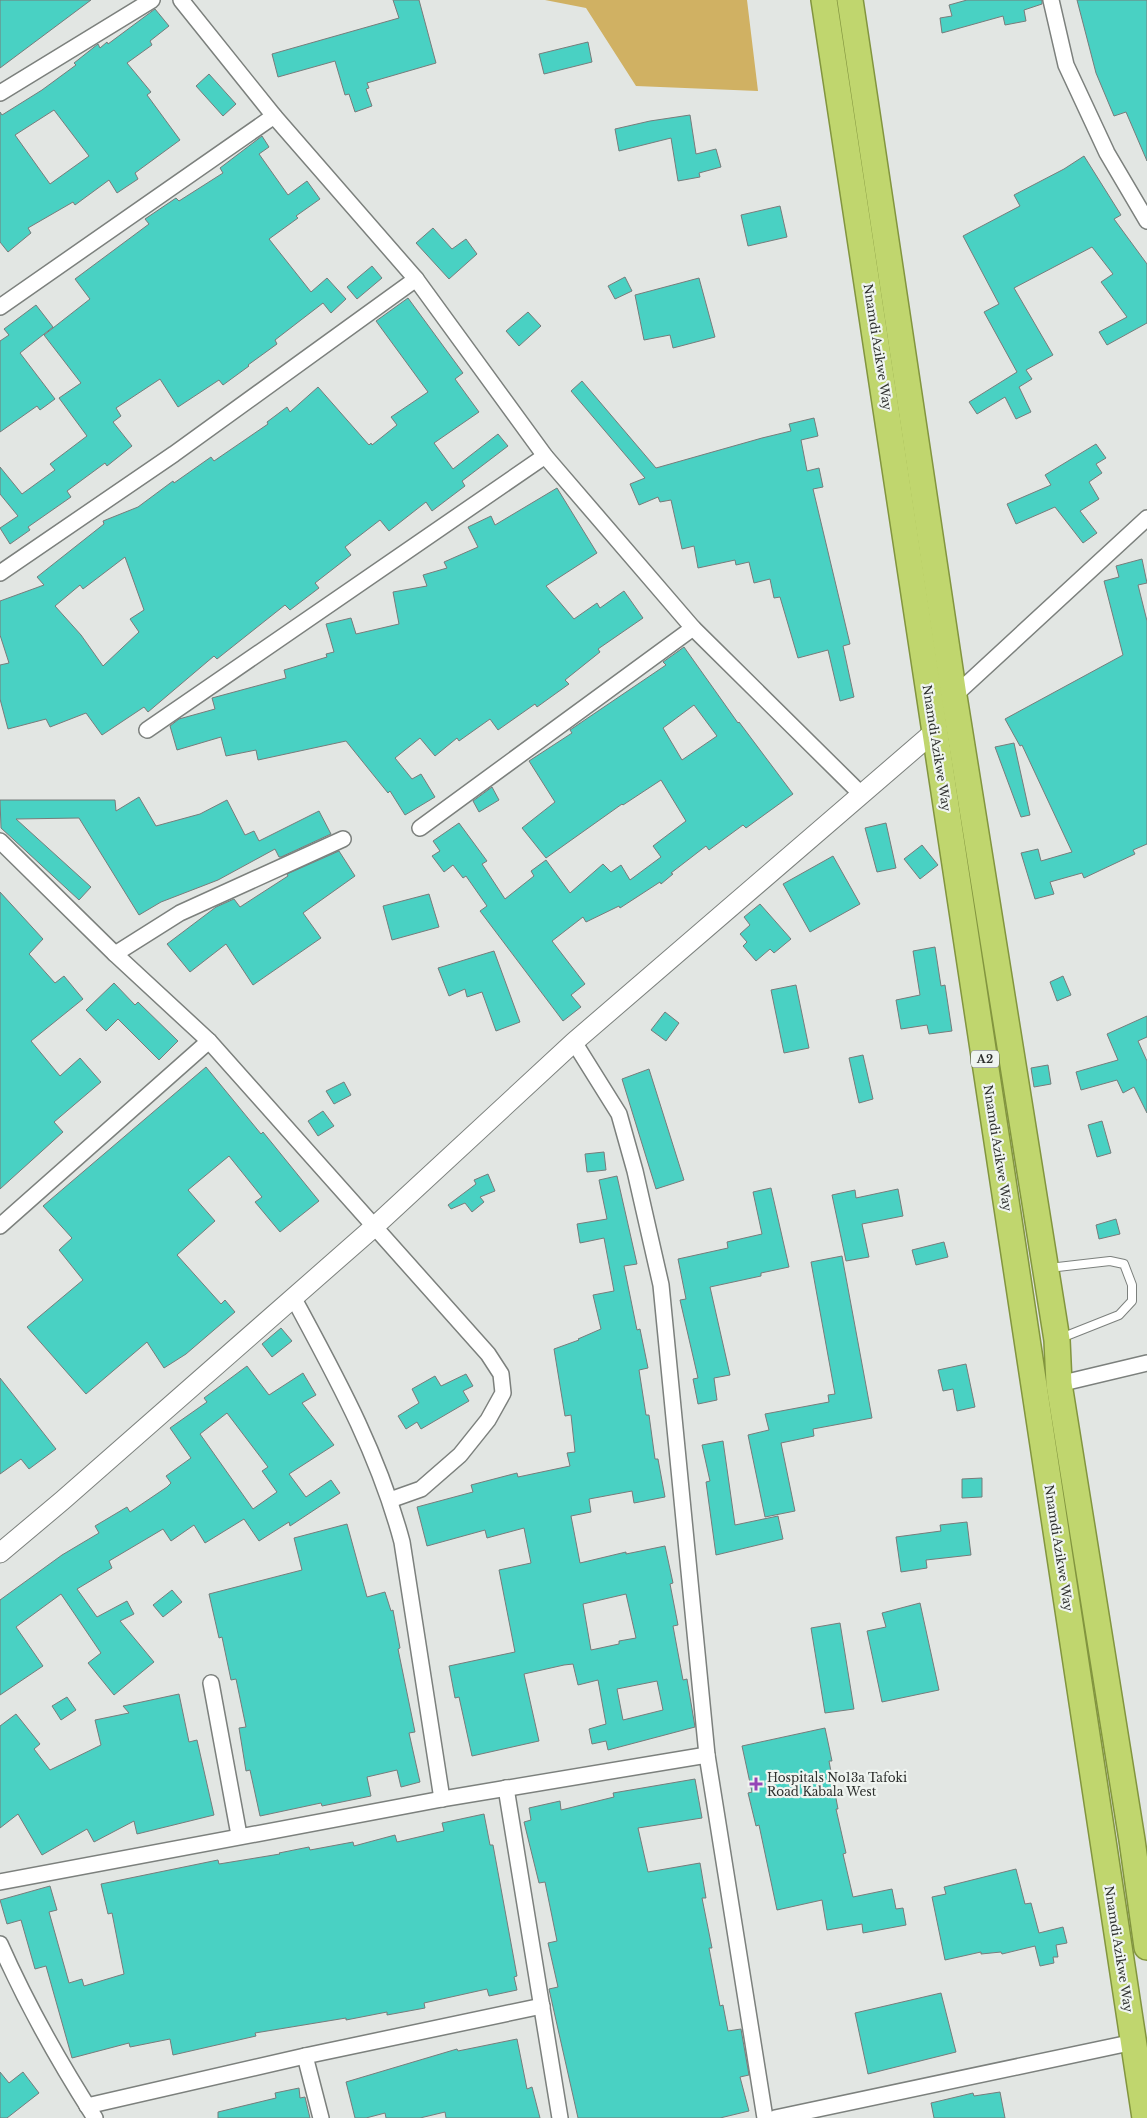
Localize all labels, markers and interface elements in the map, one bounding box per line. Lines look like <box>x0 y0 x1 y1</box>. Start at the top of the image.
street label: Nnamdi Azikwe Way <box>861 283 895 412</box>
street label: Nnamdi Azikwe Way <box>920 684 954 813</box>
road number: A2 <box>971 1050 999 1068</box>
street label: Nnamdi Azikwe Way <box>981 1084 1015 1213</box>
street label: Nnamdi Azikwe Way <box>1042 1484 1076 1613</box>
place label: Hospitals No13a Tafoki Road Kabala West <box>767 1770 907 1799</box>
marker: Hospitals No13a Tafoki Road Kabala West <box>749 1777 763 1791</box>
street label: Nnamdi Azikwe Way <box>1102 1885 1136 2014</box>

